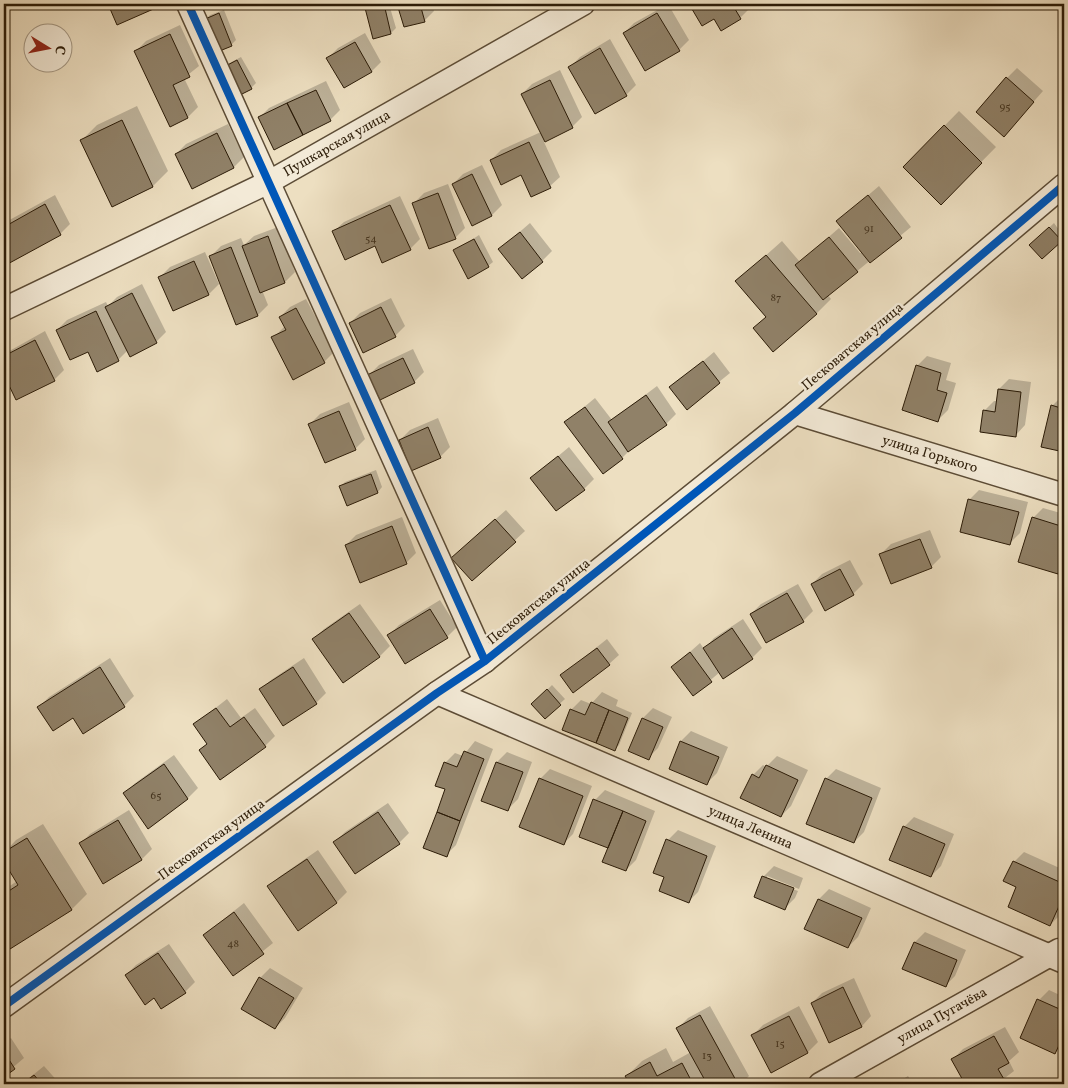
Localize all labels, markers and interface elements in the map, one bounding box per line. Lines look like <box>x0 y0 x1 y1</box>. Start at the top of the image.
north arrow <box>22 22 72 72</box>
text: С <box>49 44 69 56</box>
house number: 95 <box>1000 100 1010 115</box>
street label: Пушкарская улица <box>280 105 394 181</box>
house number: 91 <box>864 222 874 237</box>
house number: 54 <box>365 232 377 247</box>
house number: 87 <box>771 291 781 306</box>
street label: Песковатская улица <box>798 299 908 395</box>
street label: улица Горького <box>880 431 980 478</box>
street label: Песковатская улица <box>483 554 595 650</box>
house number: 65 <box>151 789 161 804</box>
street label: Песковатская улица <box>155 795 269 885</box>
street label: улица Ленина <box>705 801 796 854</box>
house number: 48 <box>227 937 239 952</box>
street label: улица Пугачёва <box>894 983 990 1048</box>
house number: 15 <box>775 1037 785 1052</box>
house number: 13 <box>702 1049 712 1064</box>

